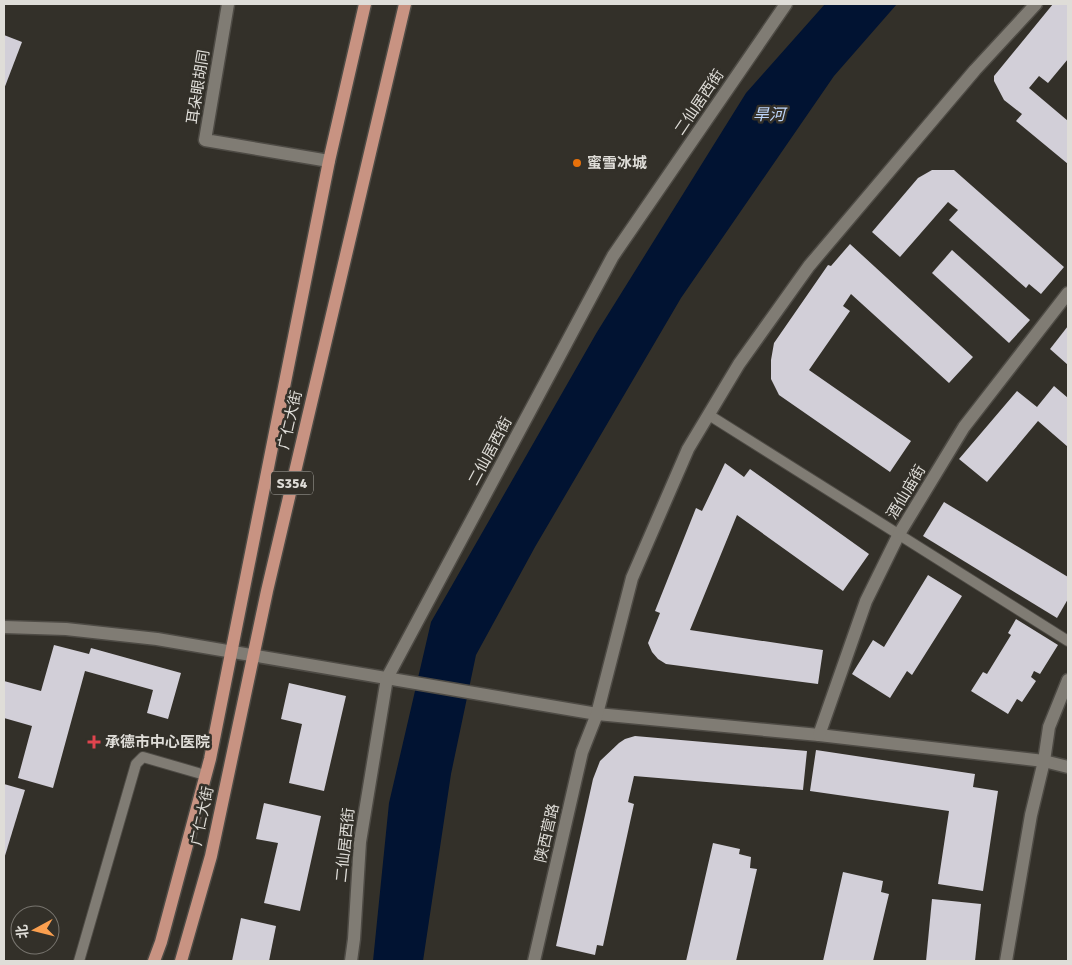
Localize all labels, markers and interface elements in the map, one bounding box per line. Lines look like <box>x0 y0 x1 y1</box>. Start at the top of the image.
street label: 耳朵眼胡同 <box>183 49 213 125</box>
street label: 二仙居西街 <box>671 66 727 138</box>
water label: 旱河 <box>753 105 788 125</box>
place label: 蜜雪冰城 <box>587 154 647 172</box>
marker: 蜜雪冰城 <box>571 157 583 169</box>
street label: 广仁大街 <box>274 389 306 451</box>
street label: 二仙居西街 <box>464 414 516 488</box>
street label: 酒仙庙街 <box>883 462 929 522</box>
road number: S354 <box>271 472 313 494</box>
place label: 承德市中心医院 <box>105 733 210 751</box>
marker: 承德市中心医院 <box>87 735 101 749</box>
street label: 广仁大街 <box>187 785 217 847</box>
street label: 陕西营路 <box>531 802 563 864</box>
street label: 二仙居西街 <box>332 807 358 883</box>
north arrow <box>10 905 60 955</box>
text: 北 <box>13 924 32 940</box>

